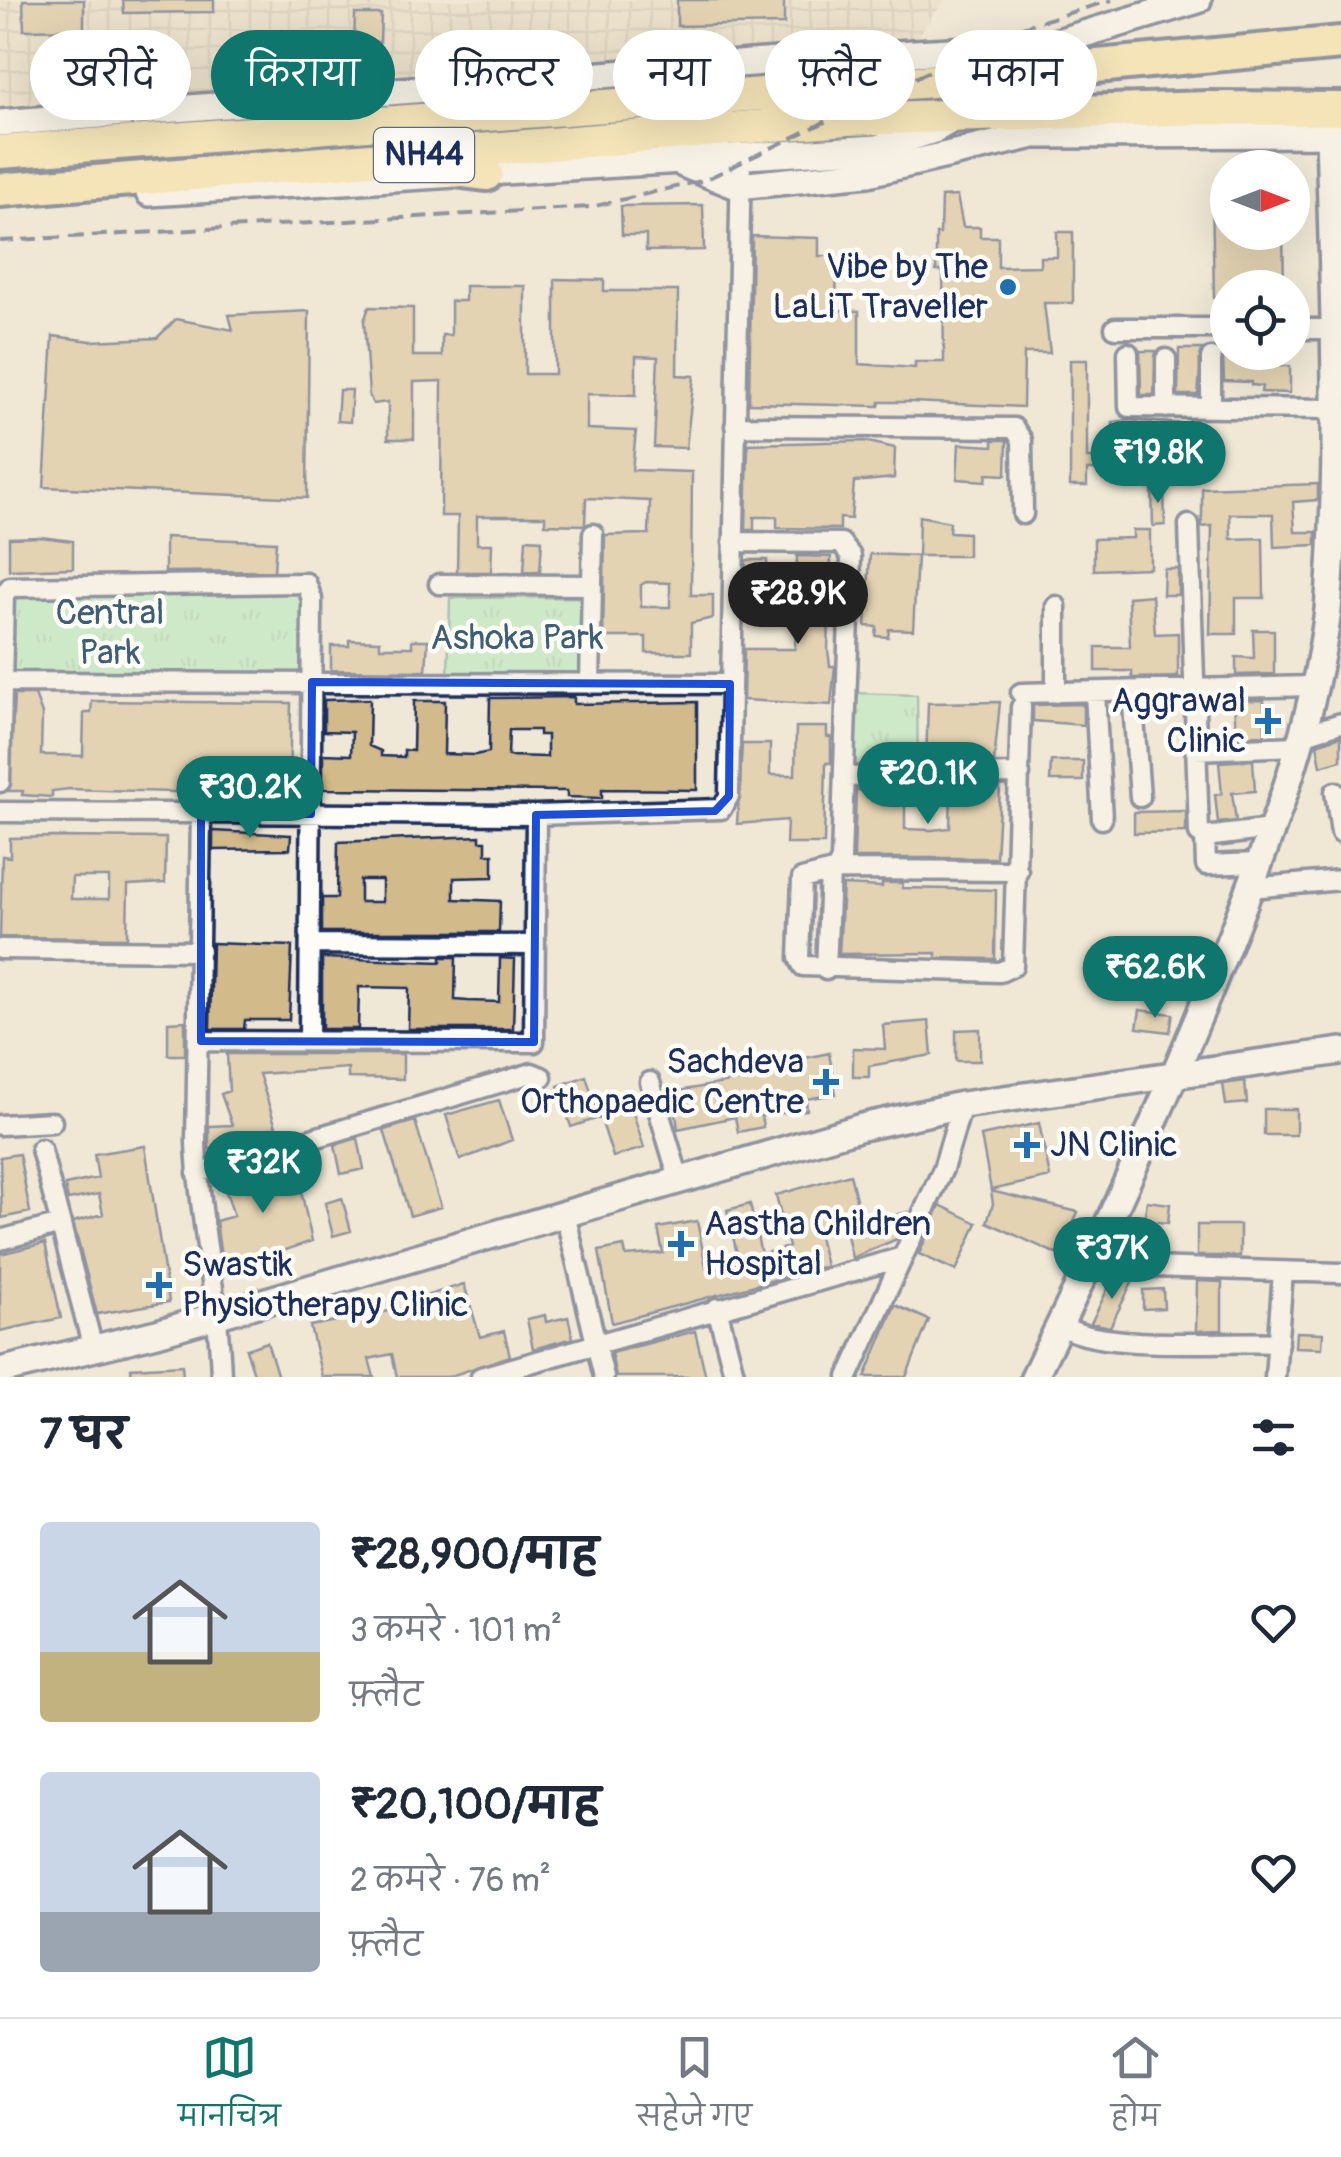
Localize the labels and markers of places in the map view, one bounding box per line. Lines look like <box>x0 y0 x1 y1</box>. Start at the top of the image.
place label: Vibe by The LaLiT Traveller <box>772 245 988 329</box>
marker: Vibe by The LaLiT Traveller <box>997 276 1019 298</box>
pin: ₹19.8K <box>1077 421 1239 506</box>
pin: ₹28.9K <box>717 562 879 647</box>
place label: Aggrawal Clinic <box>1111 679 1246 763</box>
marker: Aggrawal Clinic <box>1255 708 1281 734</box>
pin: ₹20.1K <box>847 742 1009 827</box>
pin: ₹30.2K <box>169 756 331 841</box>
pin: ₹62.6K <box>1074 936 1236 1021</box>
place label: Sachdeva Orthopaedic Centre <box>520 1040 804 1124</box>
marker: Sachdeva Orthopaedic Centre <box>813 1069 839 1095</box>
place label: JN Clinic <box>1050 1123 1178 1167</box>
pin: ₹32K <box>204 1131 322 1216</box>
marker: JN Clinic <box>1014 1132 1040 1158</box>
place label: Aastha Children Hospital <box>704 1202 931 1286</box>
pin: ₹37K <box>1053 1217 1171 1302</box>
marker: Aastha Children Hospital <box>668 1231 694 1257</box>
place label: Swastik Physiotherapy Clinic <box>182 1243 469 1327</box>
marker: Swastik Physiotherapy Clinic <box>146 1272 172 1298</box>

